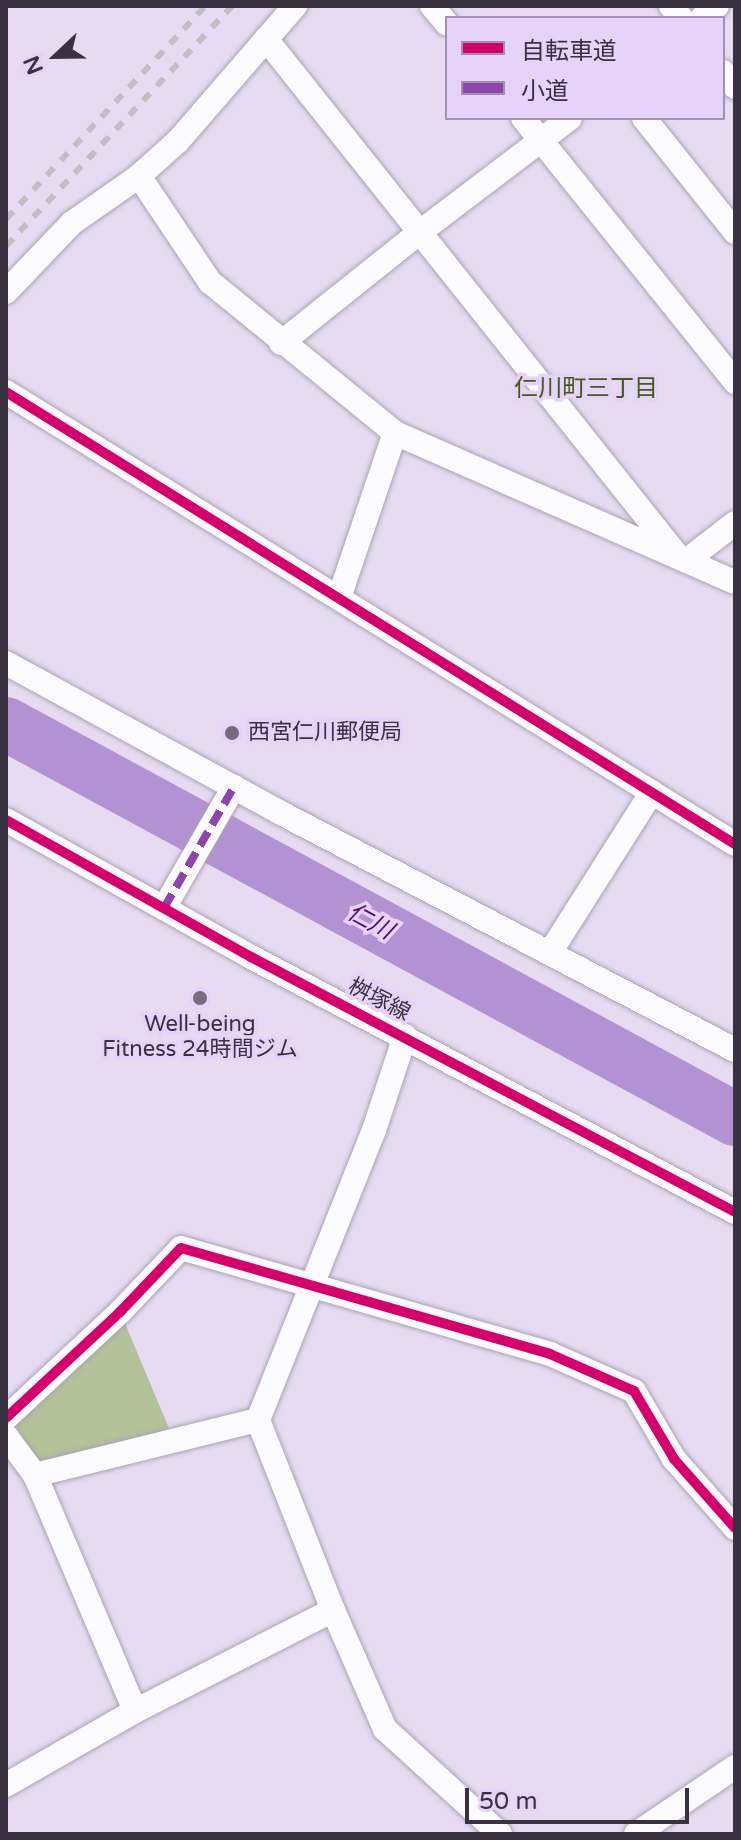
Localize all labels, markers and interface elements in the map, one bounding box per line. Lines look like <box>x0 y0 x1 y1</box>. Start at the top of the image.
north arrow <box>16 16 96 96</box>
legend <box>445 16 725 120</box>
text: 自転車道 <box>521 37 617 66</box>
text: N <box>18 52 49 78</box>
text: 小道 <box>521 77 569 106</box>
district label: 仁川町三丁目 <box>514 375 658 403</box>
place label: 西宮仁川郵便局 <box>248 720 402 746</box>
marker: 西宮仁川郵便局 <box>223 724 241 742</box>
water label: 仁川 <box>342 898 398 946</box>
street label: 桝塚線 <box>344 973 414 1027</box>
marker: Well-being Fitness 24時間ジム <box>191 989 209 1007</box>
place label: Well-being Fitness 24時間ジム <box>102 1011 298 1062</box>
scale bar <box>469 1772 693 1822</box>
text: 50 m <box>479 1787 537 1816</box>

